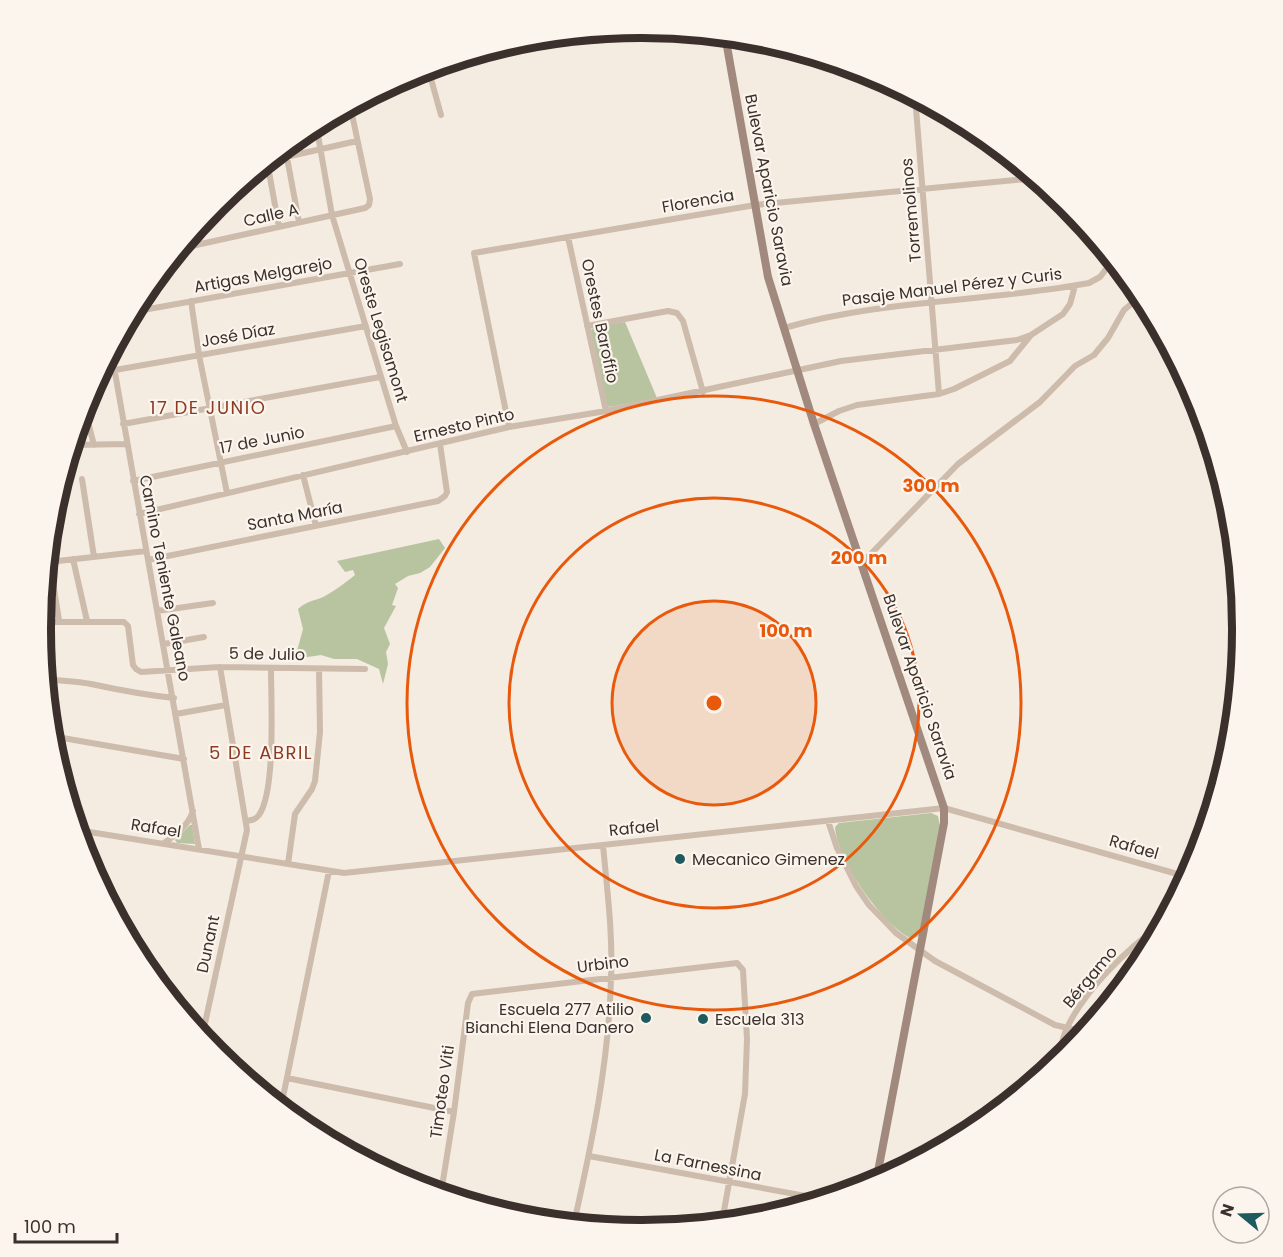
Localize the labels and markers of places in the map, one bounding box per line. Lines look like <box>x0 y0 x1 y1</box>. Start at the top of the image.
centre of rings <box>704 693 724 713</box>
place label: Mecanico Gimenez <box>692 848 845 871</box>
marker: Mecanico Gimenez <box>673 852 687 866</box>
place label: Escuela 277 Atilio Bianchi Elena Danero <box>465 998 634 1039</box>
place label: Escuela 313 <box>715 1008 804 1031</box>
marker: Escuela 277 Atilio Bianchi Elena Danero <box>639 1011 653 1025</box>
marker: Escuela 313 <box>696 1012 710 1026</box>

